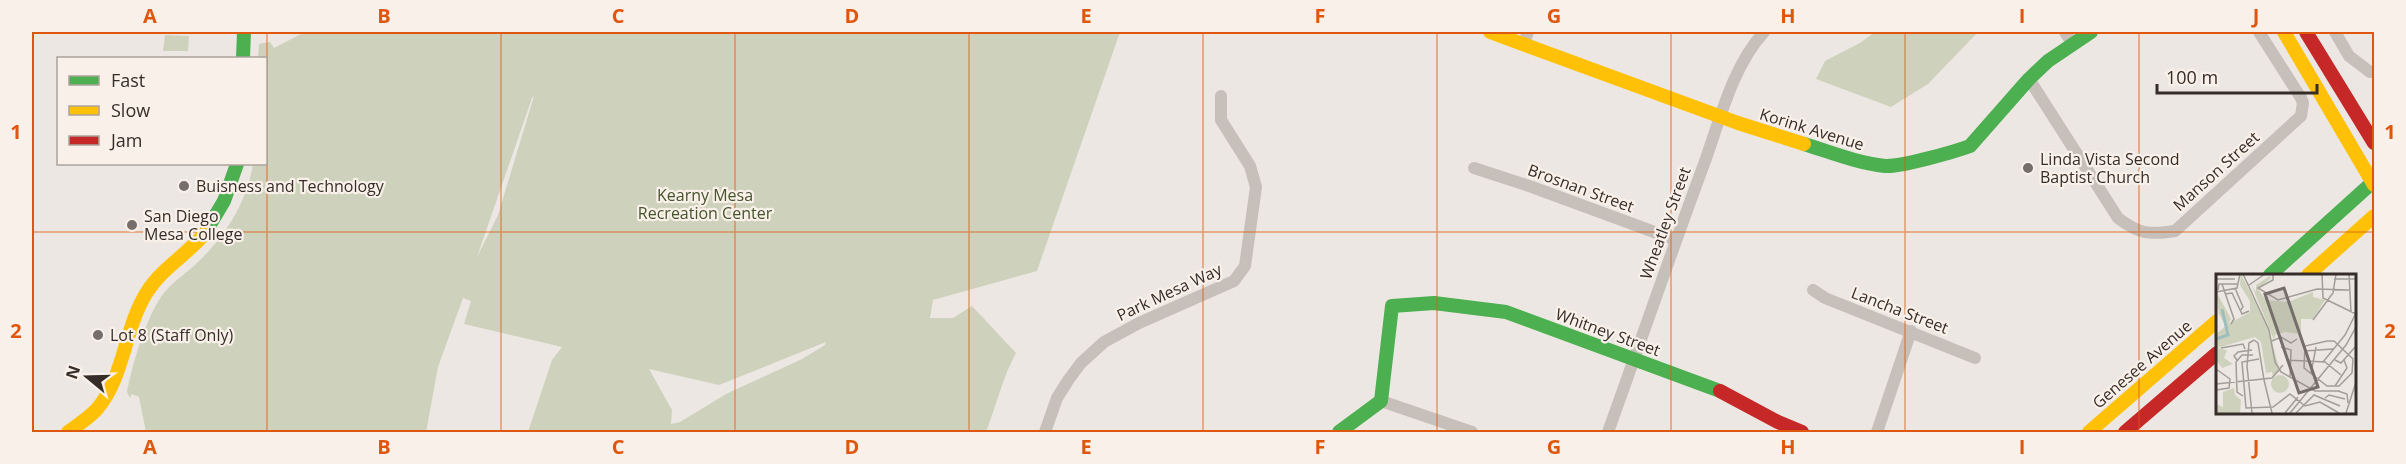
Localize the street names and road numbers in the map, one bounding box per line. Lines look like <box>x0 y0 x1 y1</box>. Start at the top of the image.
street label: Korink Avenue <box>1757 103 1867 155</box>
street label: Manson Street <box>2168 126 2264 216</box>
street label: Brosnan Street <box>1525 159 1637 218</box>
street label: Wheatley Street <box>1634 163 1696 282</box>
street label: Park Mesa Way <box>1113 258 1226 326</box>
street label: Lancha Street <box>1848 281 1952 339</box>
street label: Whitney Street <box>1553 303 1664 361</box>
street label: Genesee Avenue <box>2088 315 2196 413</box>

